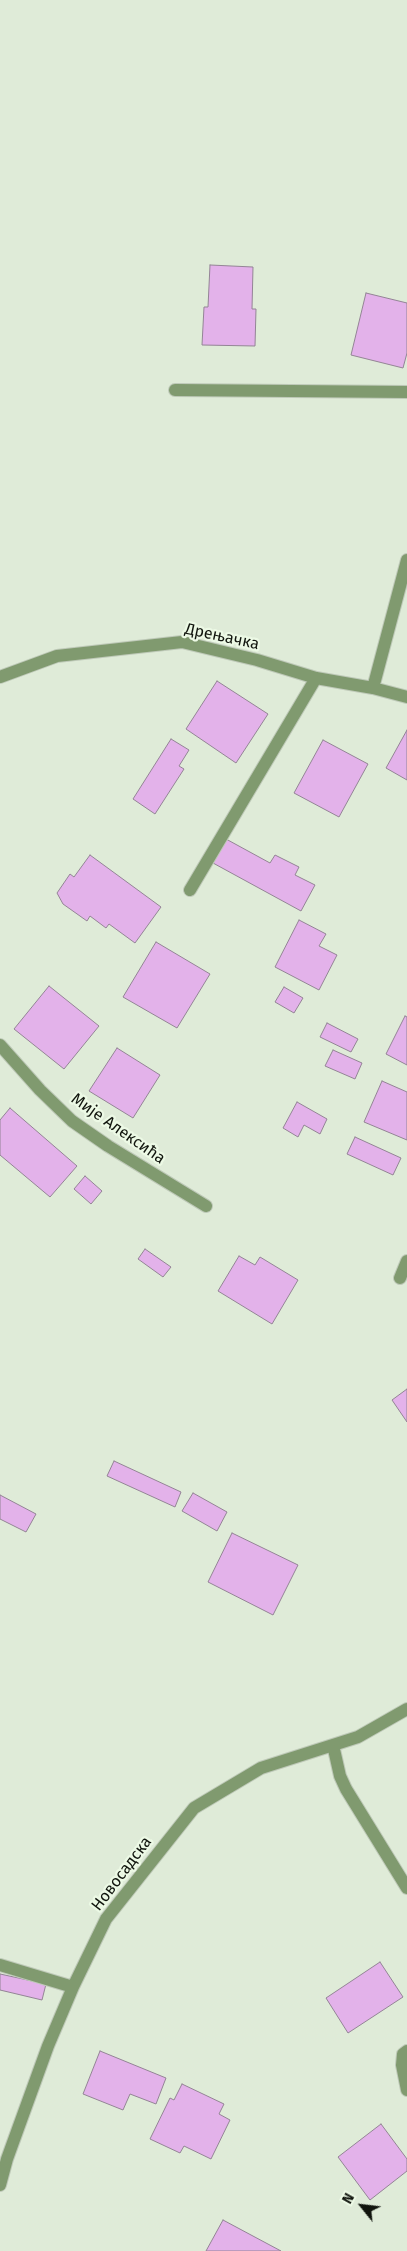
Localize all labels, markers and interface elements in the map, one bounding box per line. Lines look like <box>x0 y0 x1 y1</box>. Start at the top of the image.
street label: Дрењачка <box>183 620 261 654</box>
street label: Мије Алексића <box>67 1090 169 1168</box>
street label: Новосадска <box>88 1833 156 1915</box>
north arrow <box>337 2181 387 2231</box>
text: N <box>339 2190 358 2207</box>

